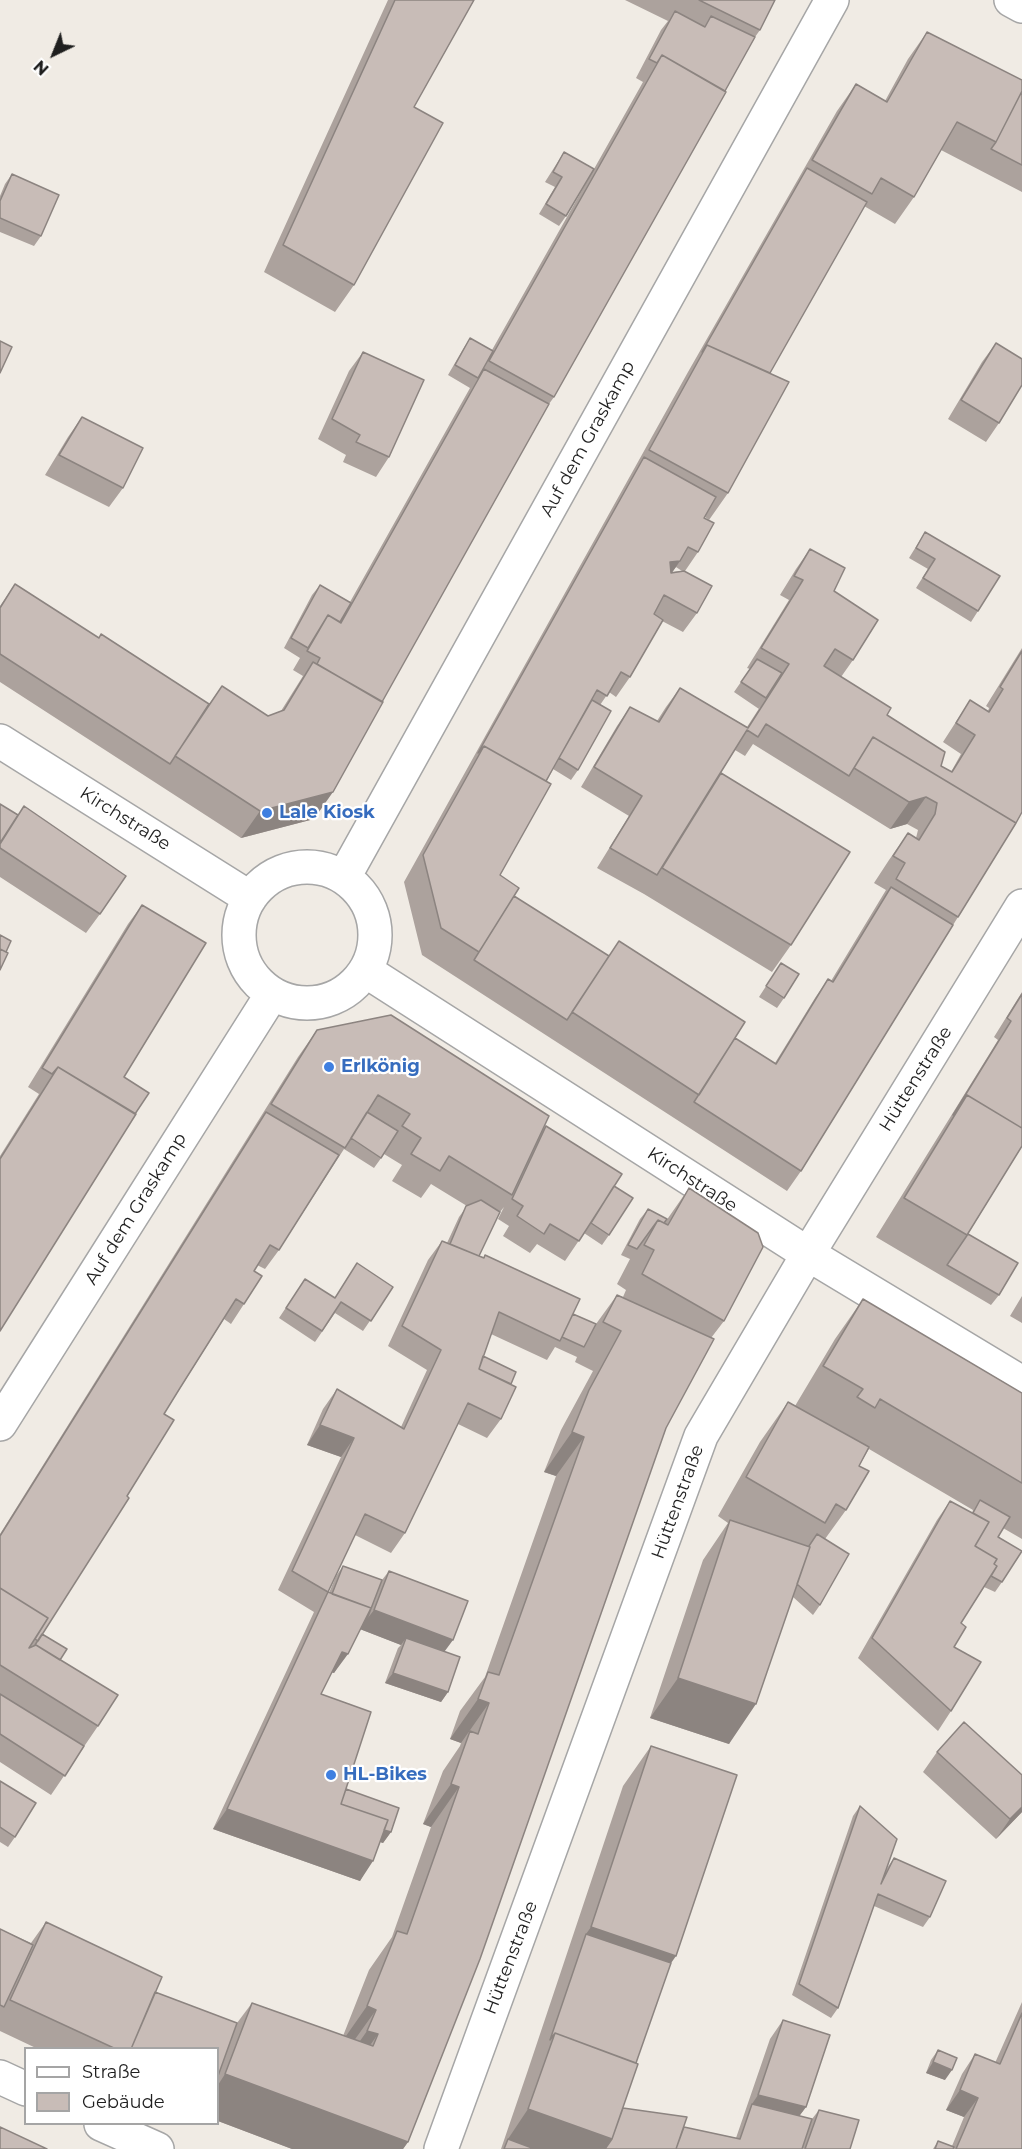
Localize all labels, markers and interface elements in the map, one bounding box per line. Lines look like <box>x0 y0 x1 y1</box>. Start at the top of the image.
north arrow <box>24 24 84 84</box>
text: N <box>30 56 53 79</box>
street label: Auf dem Graskamp <box>536 357 640 521</box>
street label: Kirchstraße <box>76 783 174 855</box>
place label: Lale Kiosk <box>279 802 375 824</box>
marker: Lale Kiosk <box>260 806 274 820</box>
street label: Hüttenstraße <box>875 1022 957 1136</box>
place label: Erlkönig <box>341 1056 420 1078</box>
marker: Erlkönig <box>322 1060 336 1074</box>
street label: Auf dem Graskamp <box>81 1129 191 1289</box>
street label: Kirchstraße <box>643 1143 741 1217</box>
street label: Hüttenstraße <box>647 1442 709 1562</box>
place label: HL-Bikes <box>343 1764 427 1786</box>
marker: HL-Bikes <box>324 1768 338 1782</box>
street label: Hüttenstraße <box>479 1898 543 2018</box>
legend <box>24 2047 219 2125</box>
text: Straße <box>82 2061 140 2083</box>
text: Gebäude <box>82 2091 165 2113</box>

